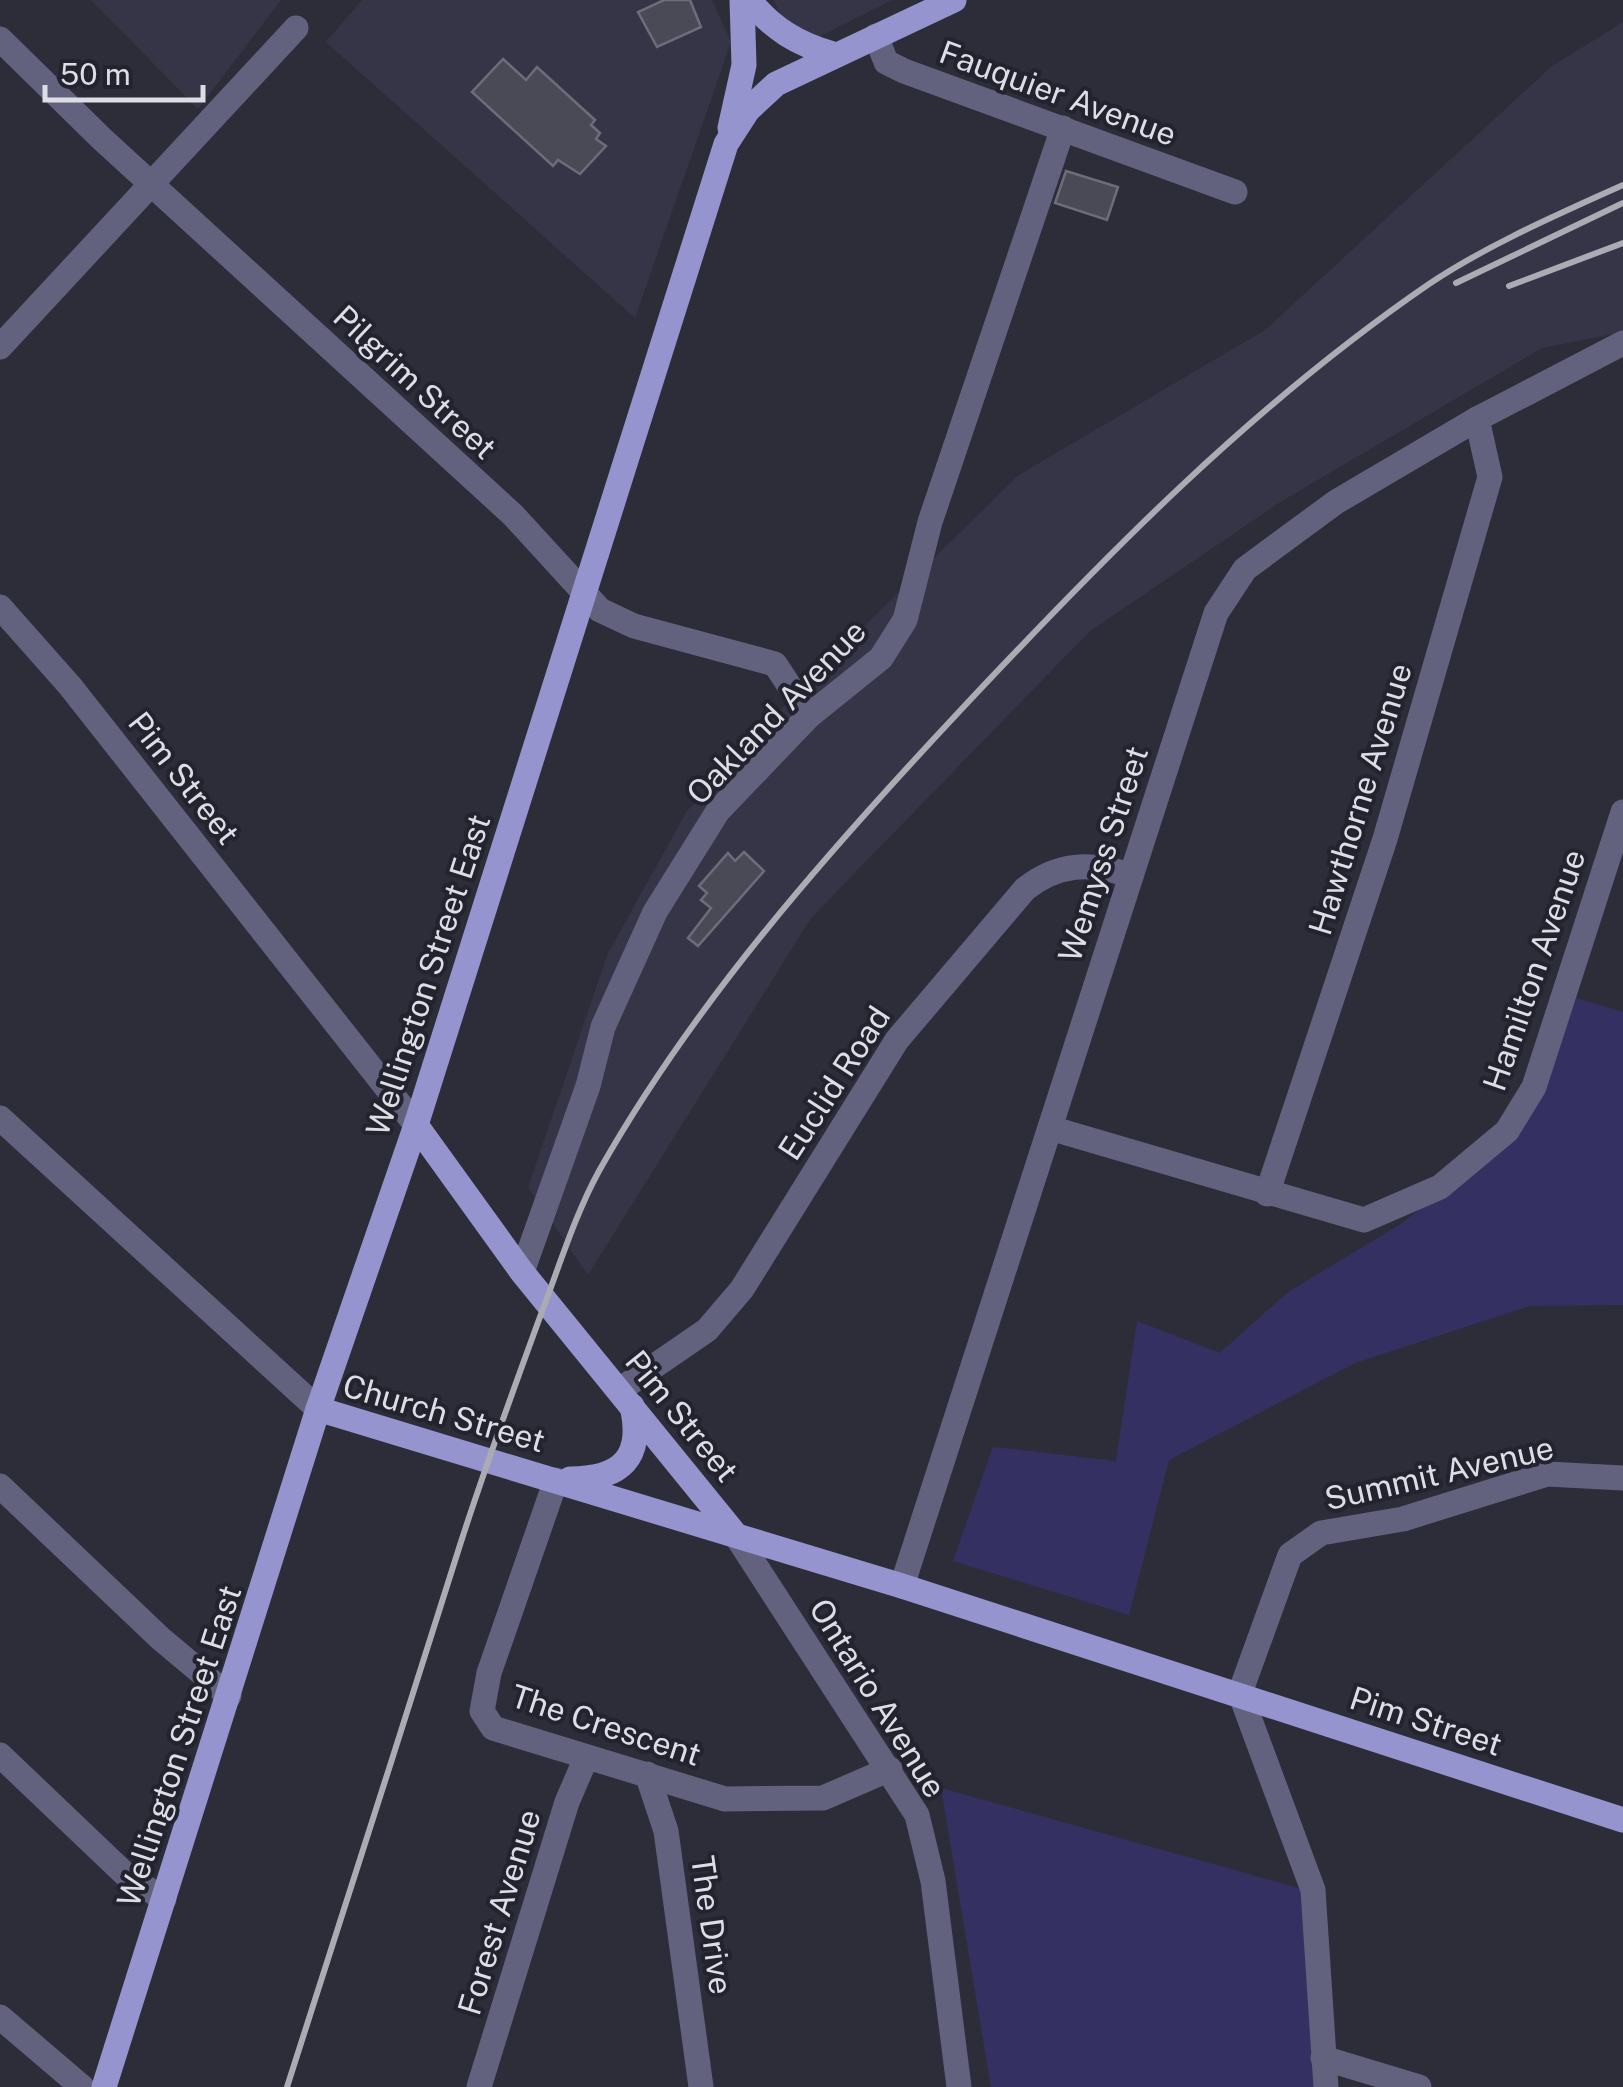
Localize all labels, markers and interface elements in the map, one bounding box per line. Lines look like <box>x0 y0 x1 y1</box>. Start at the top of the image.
street label: Fauquier Avenue <box>935 33 1181 153</box>
scale bar <box>45 40 202 102</box>
text: 50 m <box>60 56 131 92</box>
street label: Pilgrim Street <box>326 298 504 466</box>
street label: Oakland Avenue <box>679 612 873 812</box>
street label: Hawthorne Avenue <box>1301 659 1419 939</box>
street label: Pim Street <box>121 705 247 851</box>
street label: Wemyss Street <box>1051 741 1155 967</box>
street label: Wellington Street East <box>359 810 497 1140</box>
street label: Hamilton Avenue <box>1475 845 1593 1095</box>
street label: Euclid Road <box>771 999 897 1167</box>
street label: Pim Street <box>618 1343 746 1489</box>
street label: Church Street <box>339 1366 549 1460</box>
street label: Summit Avenue <box>1321 1429 1557 1517</box>
street label: Wellington Street East <box>110 1581 248 1911</box>
street label: Ontario Avenue <box>802 1592 954 1804</box>
street label: The Crescent <box>506 1677 706 1773</box>
street label: Pim Street <box>1345 1679 1507 1763</box>
street label: Forest Avenue <box>450 1805 548 2019</box>
street label: The Drive <box>684 1853 740 1997</box>

